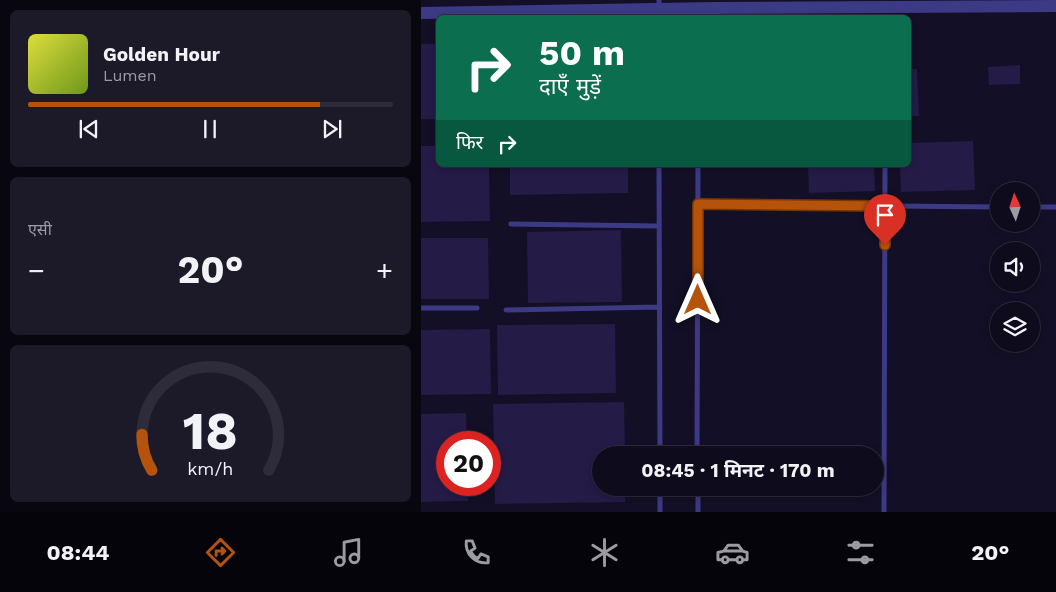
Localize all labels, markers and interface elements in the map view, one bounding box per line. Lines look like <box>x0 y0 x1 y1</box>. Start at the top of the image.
text: 50 m <box>539 32 625 74</box>
icon: right <box>456 35 521 100</box>
text: Golden Hour <box>103 43 220 66</box>
text: Lumen <box>103 66 157 85</box>
text: दाएँ मुड़ें <box>539 74 601 99</box>
icon: previous <box>75 115 103 143</box>
icon: pause <box>196 115 224 143</box>
icon: next <box>318 115 346 143</box>
icon: right <box>493 130 521 158</box>
text: फिर <box>456 131 483 154</box>
north arrow <box>990 182 1040 232</box>
map controls <box>990 182 1040 352</box>
pin <box>864 194 906 245</box>
icon: arrive <box>871 201 899 229</box>
text: एसी <box>28 220 52 239</box>
button: sound <box>990 242 1040 292</box>
text: 20° <box>178 248 243 292</box>
text: − <box>28 254 45 287</box>
text: + <box>376 254 393 287</box>
position arrow <box>671 273 723 325</box>
button: layers <box>990 302 1040 352</box>
text: 18 <box>183 401 238 462</box>
speed limit sign: 20 <box>436 431 501 496</box>
text: km/h <box>187 458 234 479</box>
text: 08:45 · 1 मिनट · 170 m <box>641 459 835 482</box>
icon: directions <box>203 535 238 570</box>
icon: music <box>331 535 366 570</box>
icon: phone <box>459 535 494 570</box>
icon: climate <box>587 535 622 570</box>
icon: car <box>715 535 750 570</box>
icon: filters <box>843 535 878 570</box>
text: 08:44 <box>47 540 110 565</box>
text: 20° <box>971 540 1009 565</box>

